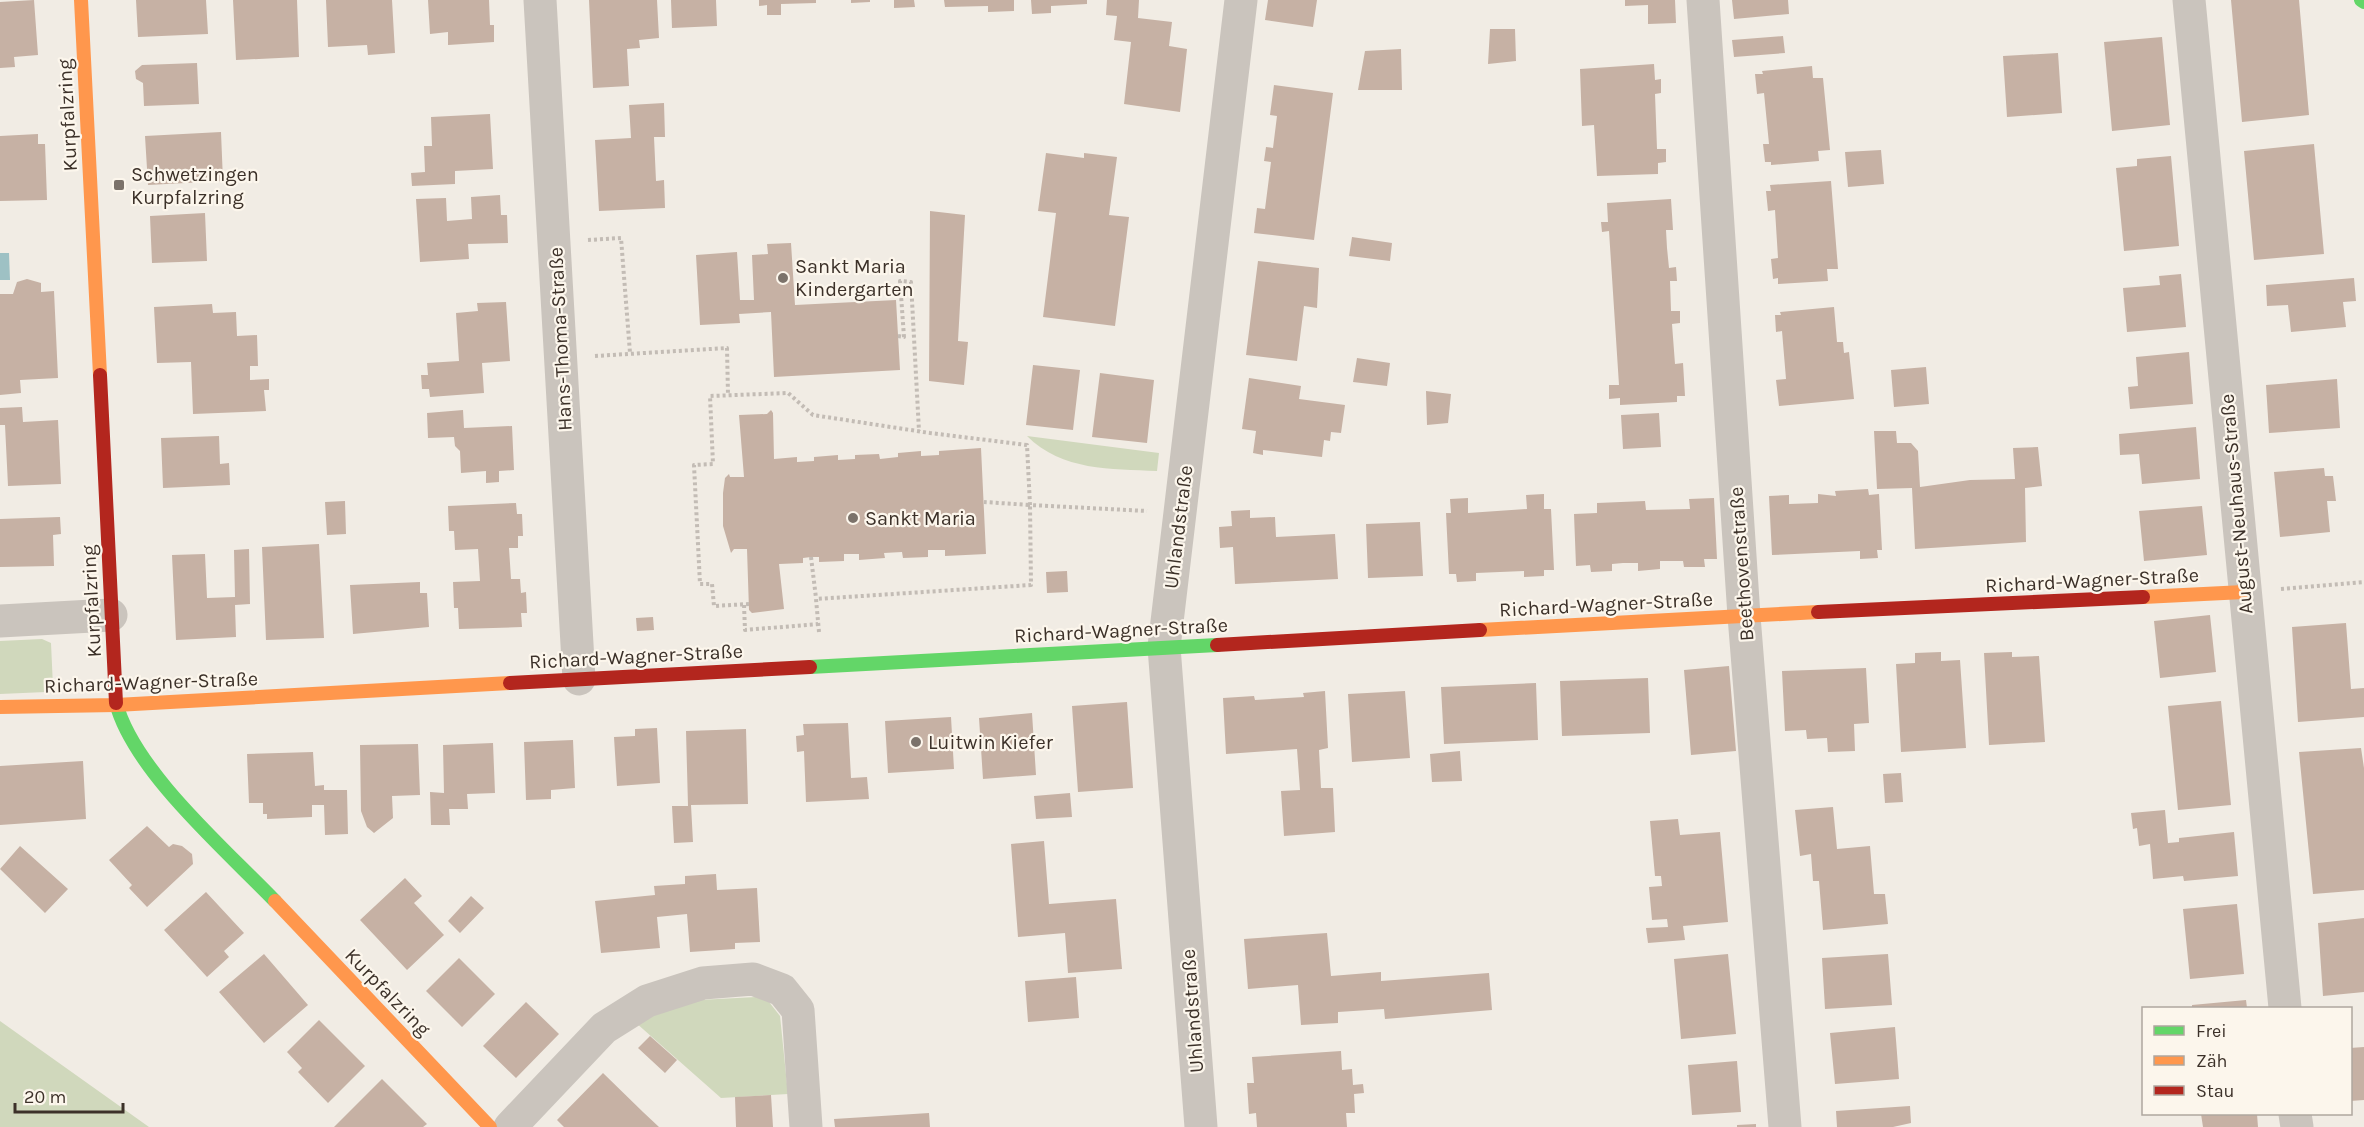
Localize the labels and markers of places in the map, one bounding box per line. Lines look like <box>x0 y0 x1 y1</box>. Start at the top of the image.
place label: Schwetzingen Kurpfalzring <box>131 163 259 209</box>
marker: Schwetzingen Kurpfalzring <box>112 178 126 192</box>
place label: Sankt Maria Kindergarten <box>795 255 914 301</box>
marker: Sankt Maria Kindergarten <box>776 271 790 285</box>
place label: Sankt Maria <box>865 507 976 530</box>
marker: Sankt Maria <box>846 511 860 525</box>
place label: Luitwin Kiefer <box>928 731 1054 754</box>
marker: Luitwin Kiefer <box>909 735 923 749</box>

